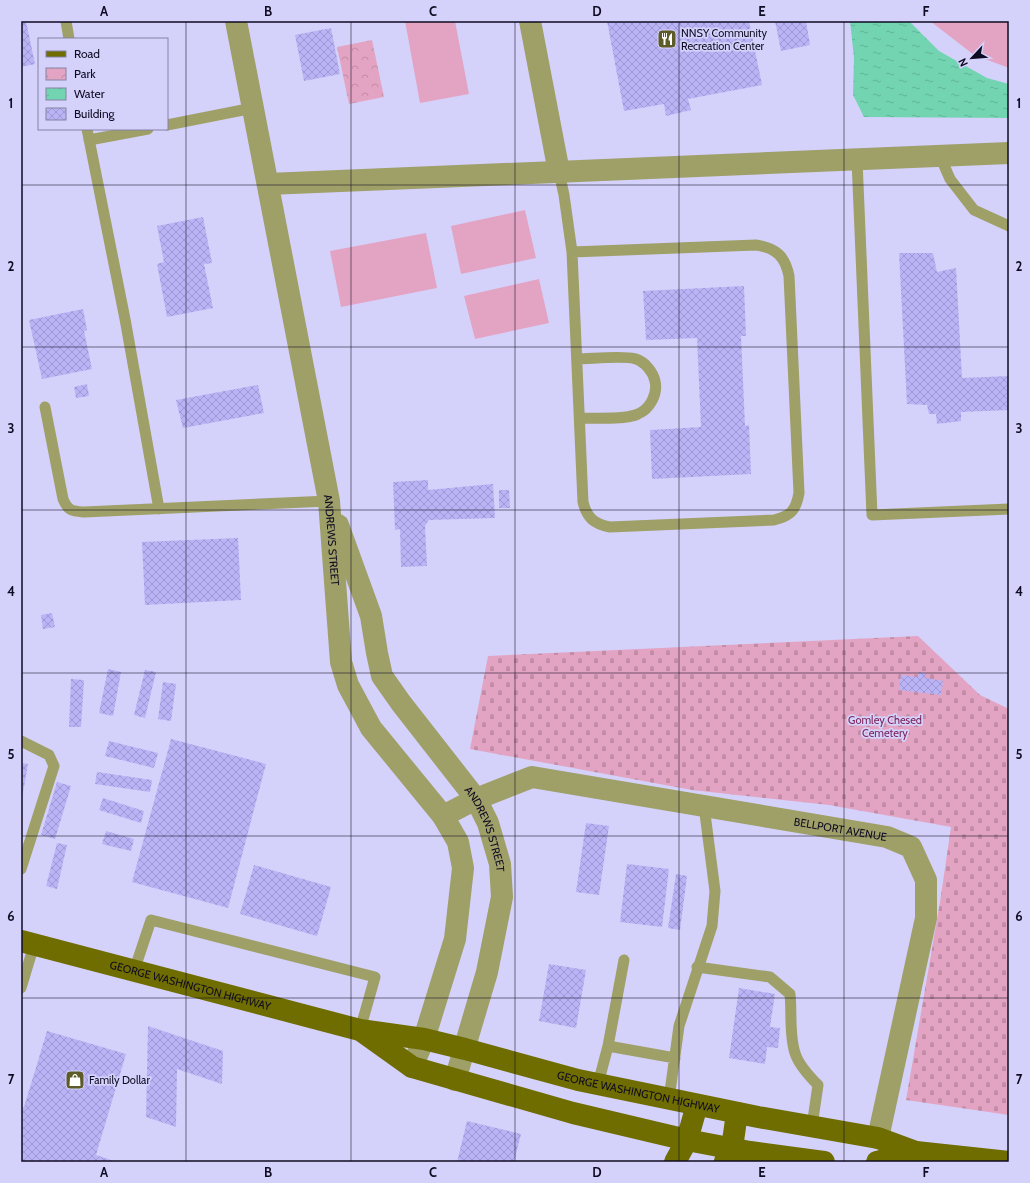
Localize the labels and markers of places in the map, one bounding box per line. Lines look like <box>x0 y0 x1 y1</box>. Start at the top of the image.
place label: NNSY Community Recreation Center <box>681 26 768 53</box>
restaurant icon: NNSY Community Recreation Center <box>656 28 678 50</box>
shop icon: Family Dollar <box>64 1069 86 1091</box>
place label: Family Dollar <box>89 1073 150 1087</box>

